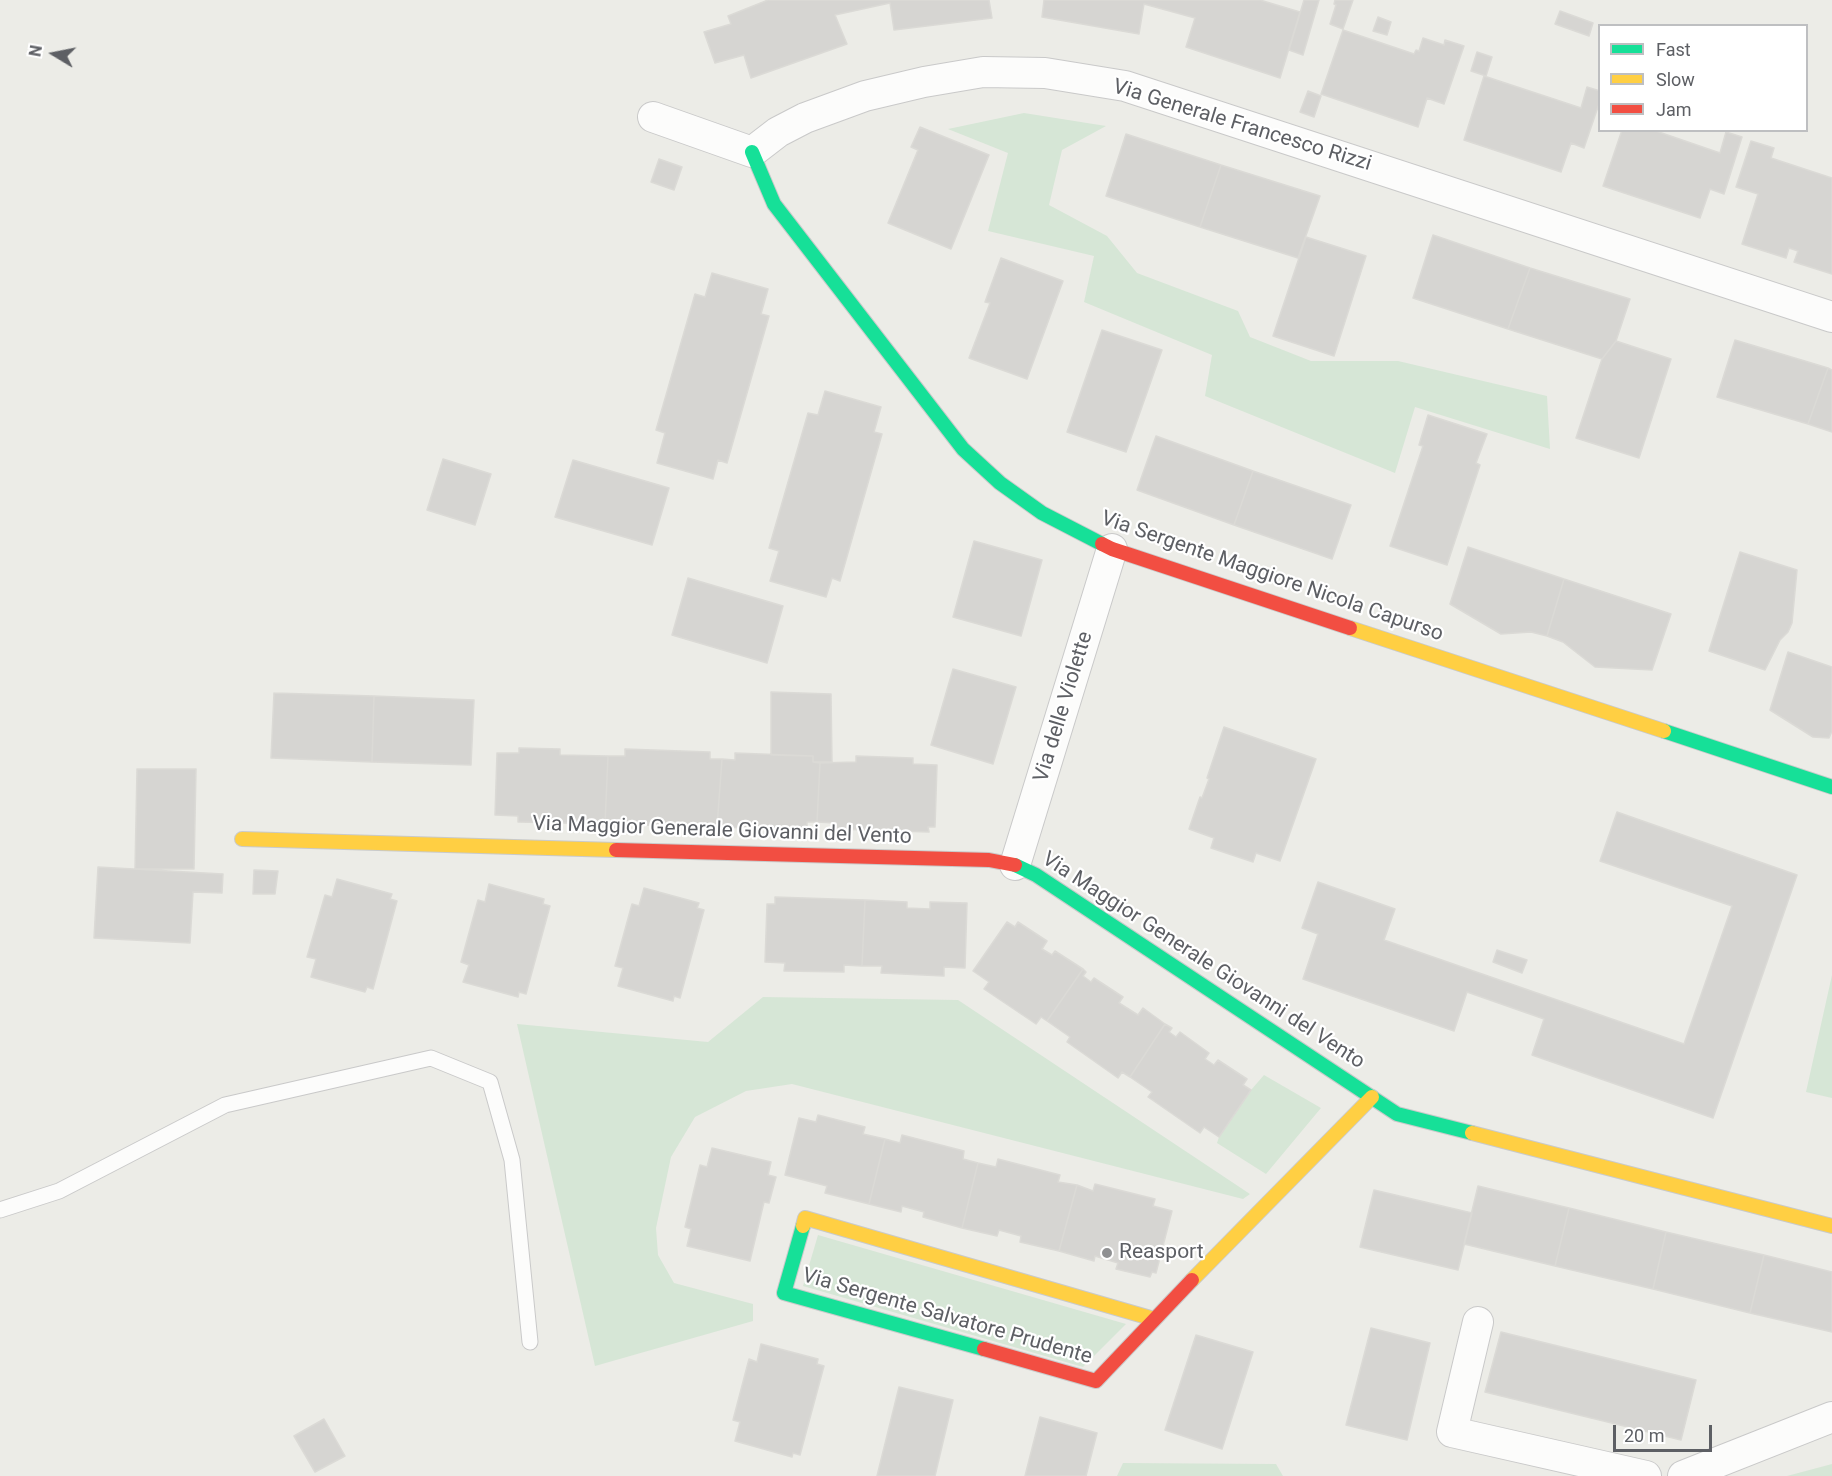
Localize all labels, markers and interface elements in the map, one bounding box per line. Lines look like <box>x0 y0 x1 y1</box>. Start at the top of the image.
north arrow <box>24 24 84 84</box>
legend <box>1598 24 1808 132</box>
text: Fast <box>1656 39 1691 60</box>
text: N <box>25 44 46 58</box>
text: Slow <box>1656 69 1695 90</box>
street label: Via Generale Francesco Rizzi <box>1110 75 1374 177</box>
text: Jam <box>1656 99 1692 120</box>
street label: Via Sergente Maggiore Nicola Capurso <box>1098 506 1446 648</box>
street label: Via delle Violette <box>1029 629 1099 785</box>
street label: Via Maggior Generale Giovanni del Vento <box>532 812 912 850</box>
street label: Via Maggior Generale Giovanni del Vento <box>1037 847 1369 1075</box>
place label: Reasport <box>1119 1240 1204 1266</box>
marker: Reasport <box>1100 1246 1114 1260</box>
street label: Via Sergente Salvatore Prudente <box>799 1264 1095 1370</box>
scale bar <box>1616 1413 1715 1451</box>
text: 20 m <box>1624 1425 1664 1446</box>

